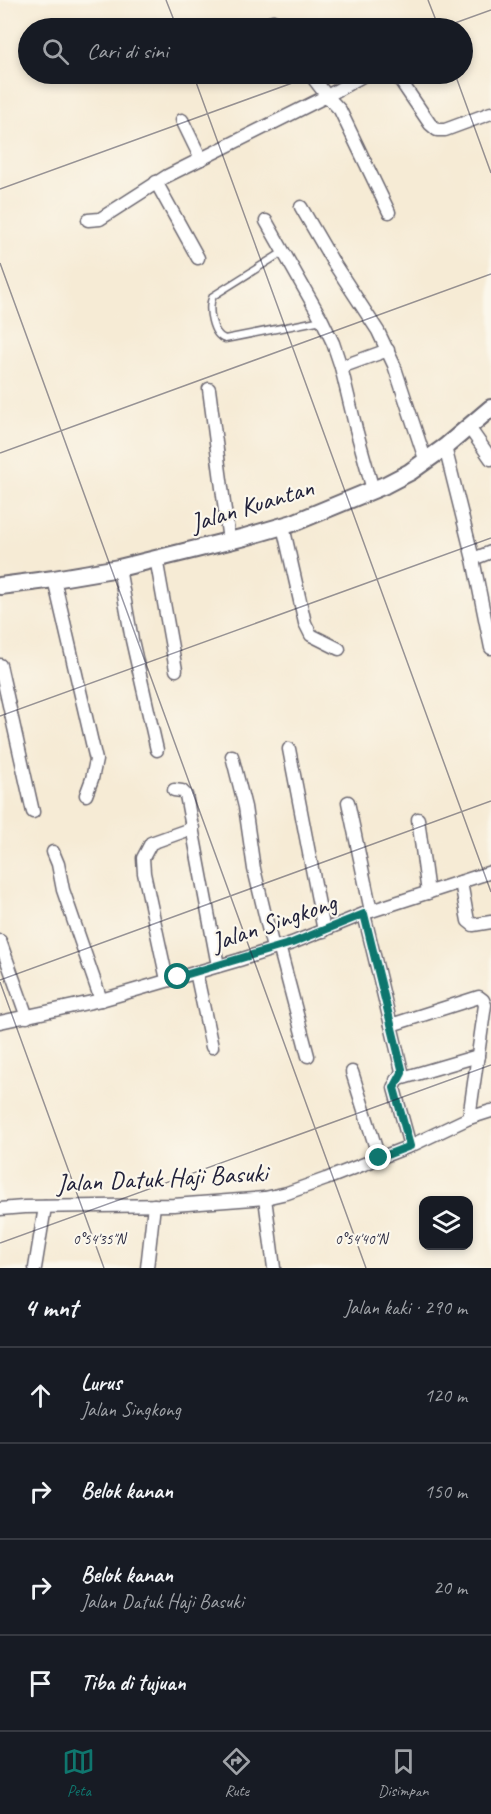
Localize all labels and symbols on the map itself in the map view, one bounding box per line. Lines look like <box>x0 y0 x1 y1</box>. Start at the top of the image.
street label: Jalan Kuantan <box>185 471 318 540</box>
street label: Jalan Singkong <box>205 885 342 959</box>
route start <box>164 963 190 989</box>
route end <box>365 1144 391 1170</box>
street label: Jalan Datuk Haji Basuki <box>54 1156 271 1200</box>
text: 0°54'35"N <box>73 1230 128 1249</box>
text: 0°54'40"N <box>335 1230 390 1249</box>

